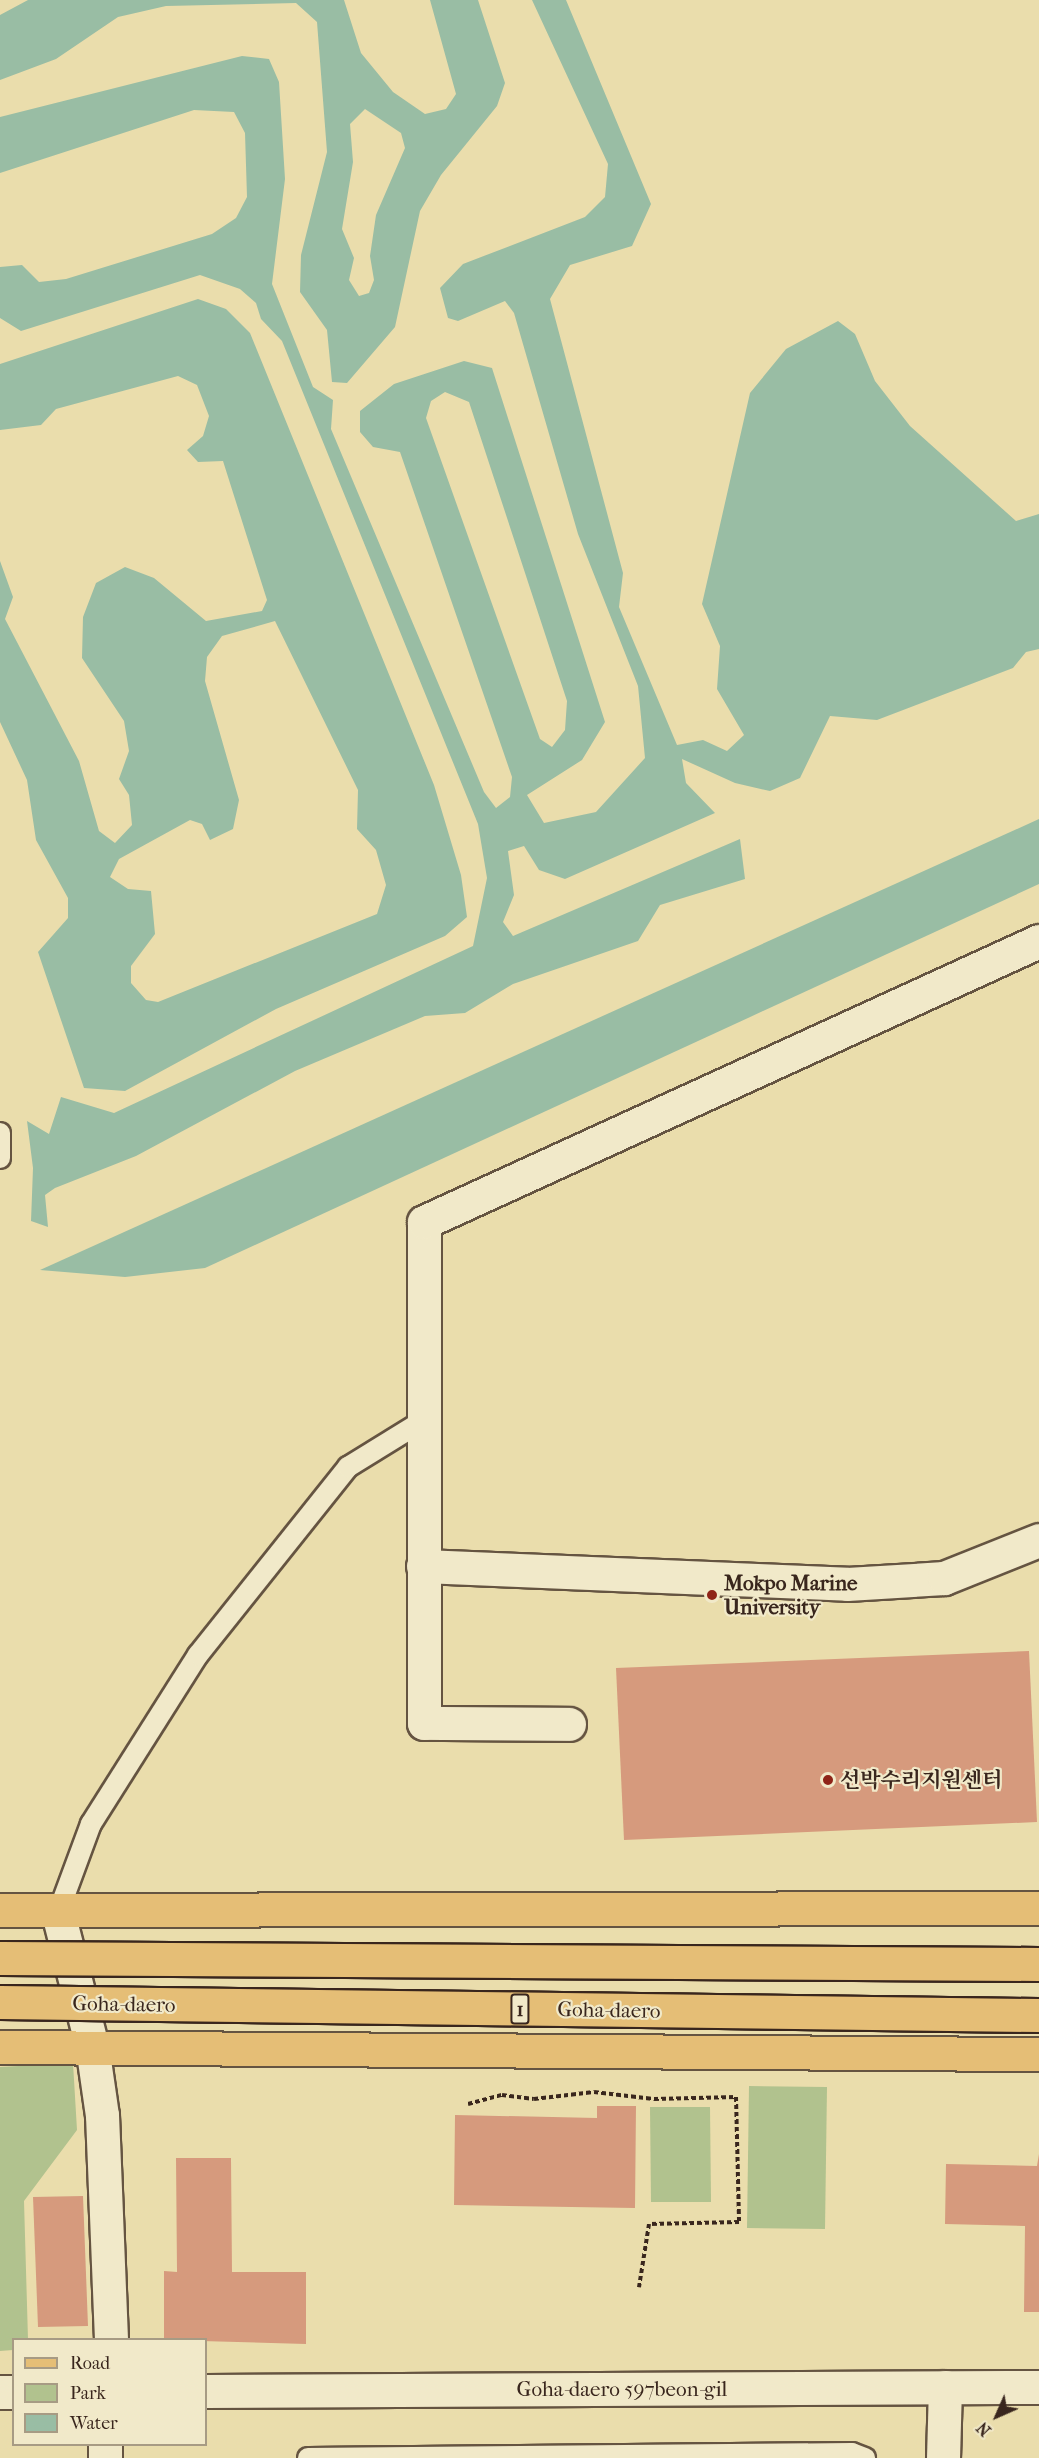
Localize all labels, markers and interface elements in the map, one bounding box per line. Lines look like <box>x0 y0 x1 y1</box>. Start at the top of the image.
place label: Mokpo Marine University <box>724 1570 857 1620</box>
marker: Mokpo Marine University <box>705 1588 719 1602</box>
place label: 선박수리지원센터 <box>840 1767 1002 1793</box>
marker: 선박수리지원센터 <box>821 1773 835 1787</box>
street label: Goha-daero <box>72 1991 176 2017</box>
road number: 1 <box>510 1992 530 2026</box>
street label: Goha-daero <box>557 1997 661 2023</box>
legend <box>12 2338 207 2446</box>
text: Road <box>70 2353 110 2374</box>
street label: Goha-daero 597beon-gil <box>517 2376 727 2402</box>
text: Park <box>70 2383 106 2404</box>
north arrow <box>967 2386 1027 2446</box>
text: Water <box>70 2413 118 2434</box>
text: N <box>973 2418 995 2440</box>

